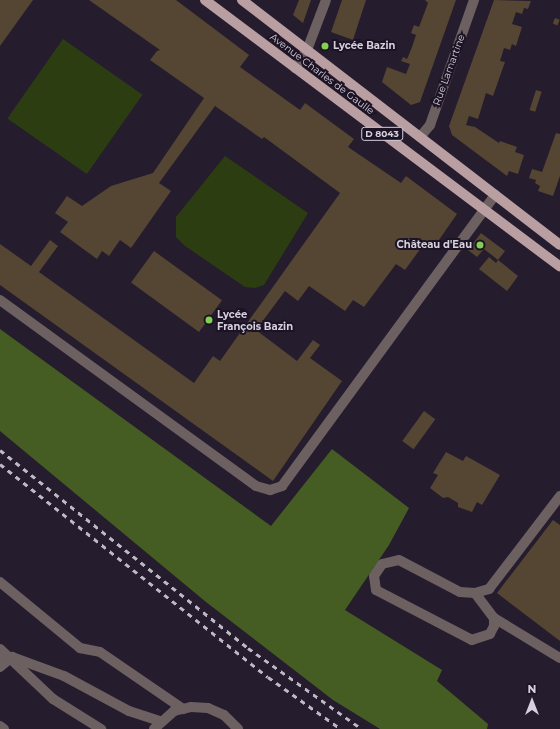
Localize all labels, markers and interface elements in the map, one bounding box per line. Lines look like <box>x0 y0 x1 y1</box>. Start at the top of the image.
street label: Avenue Charles de Gaulle <box>267 31 377 117</box>
street label: Rue Lamartine <box>431 33 467 107</box>
place label: Lycée Bazin <box>333 40 395 52</box>
marker: Lycée Bazin <box>320 41 330 51</box>
road number: D 8043 <box>361 127 403 141</box>
place label: Château d'Eau <box>397 239 472 251</box>
marker: Château d'Eau <box>475 240 485 250</box>
place label: Lycée François Bazin <box>217 308 293 332</box>
marker: Lycée François Bazin <box>204 315 214 325</box>
north arrow <box>512 681 552 721</box>
text: N <box>528 682 536 696</box>

